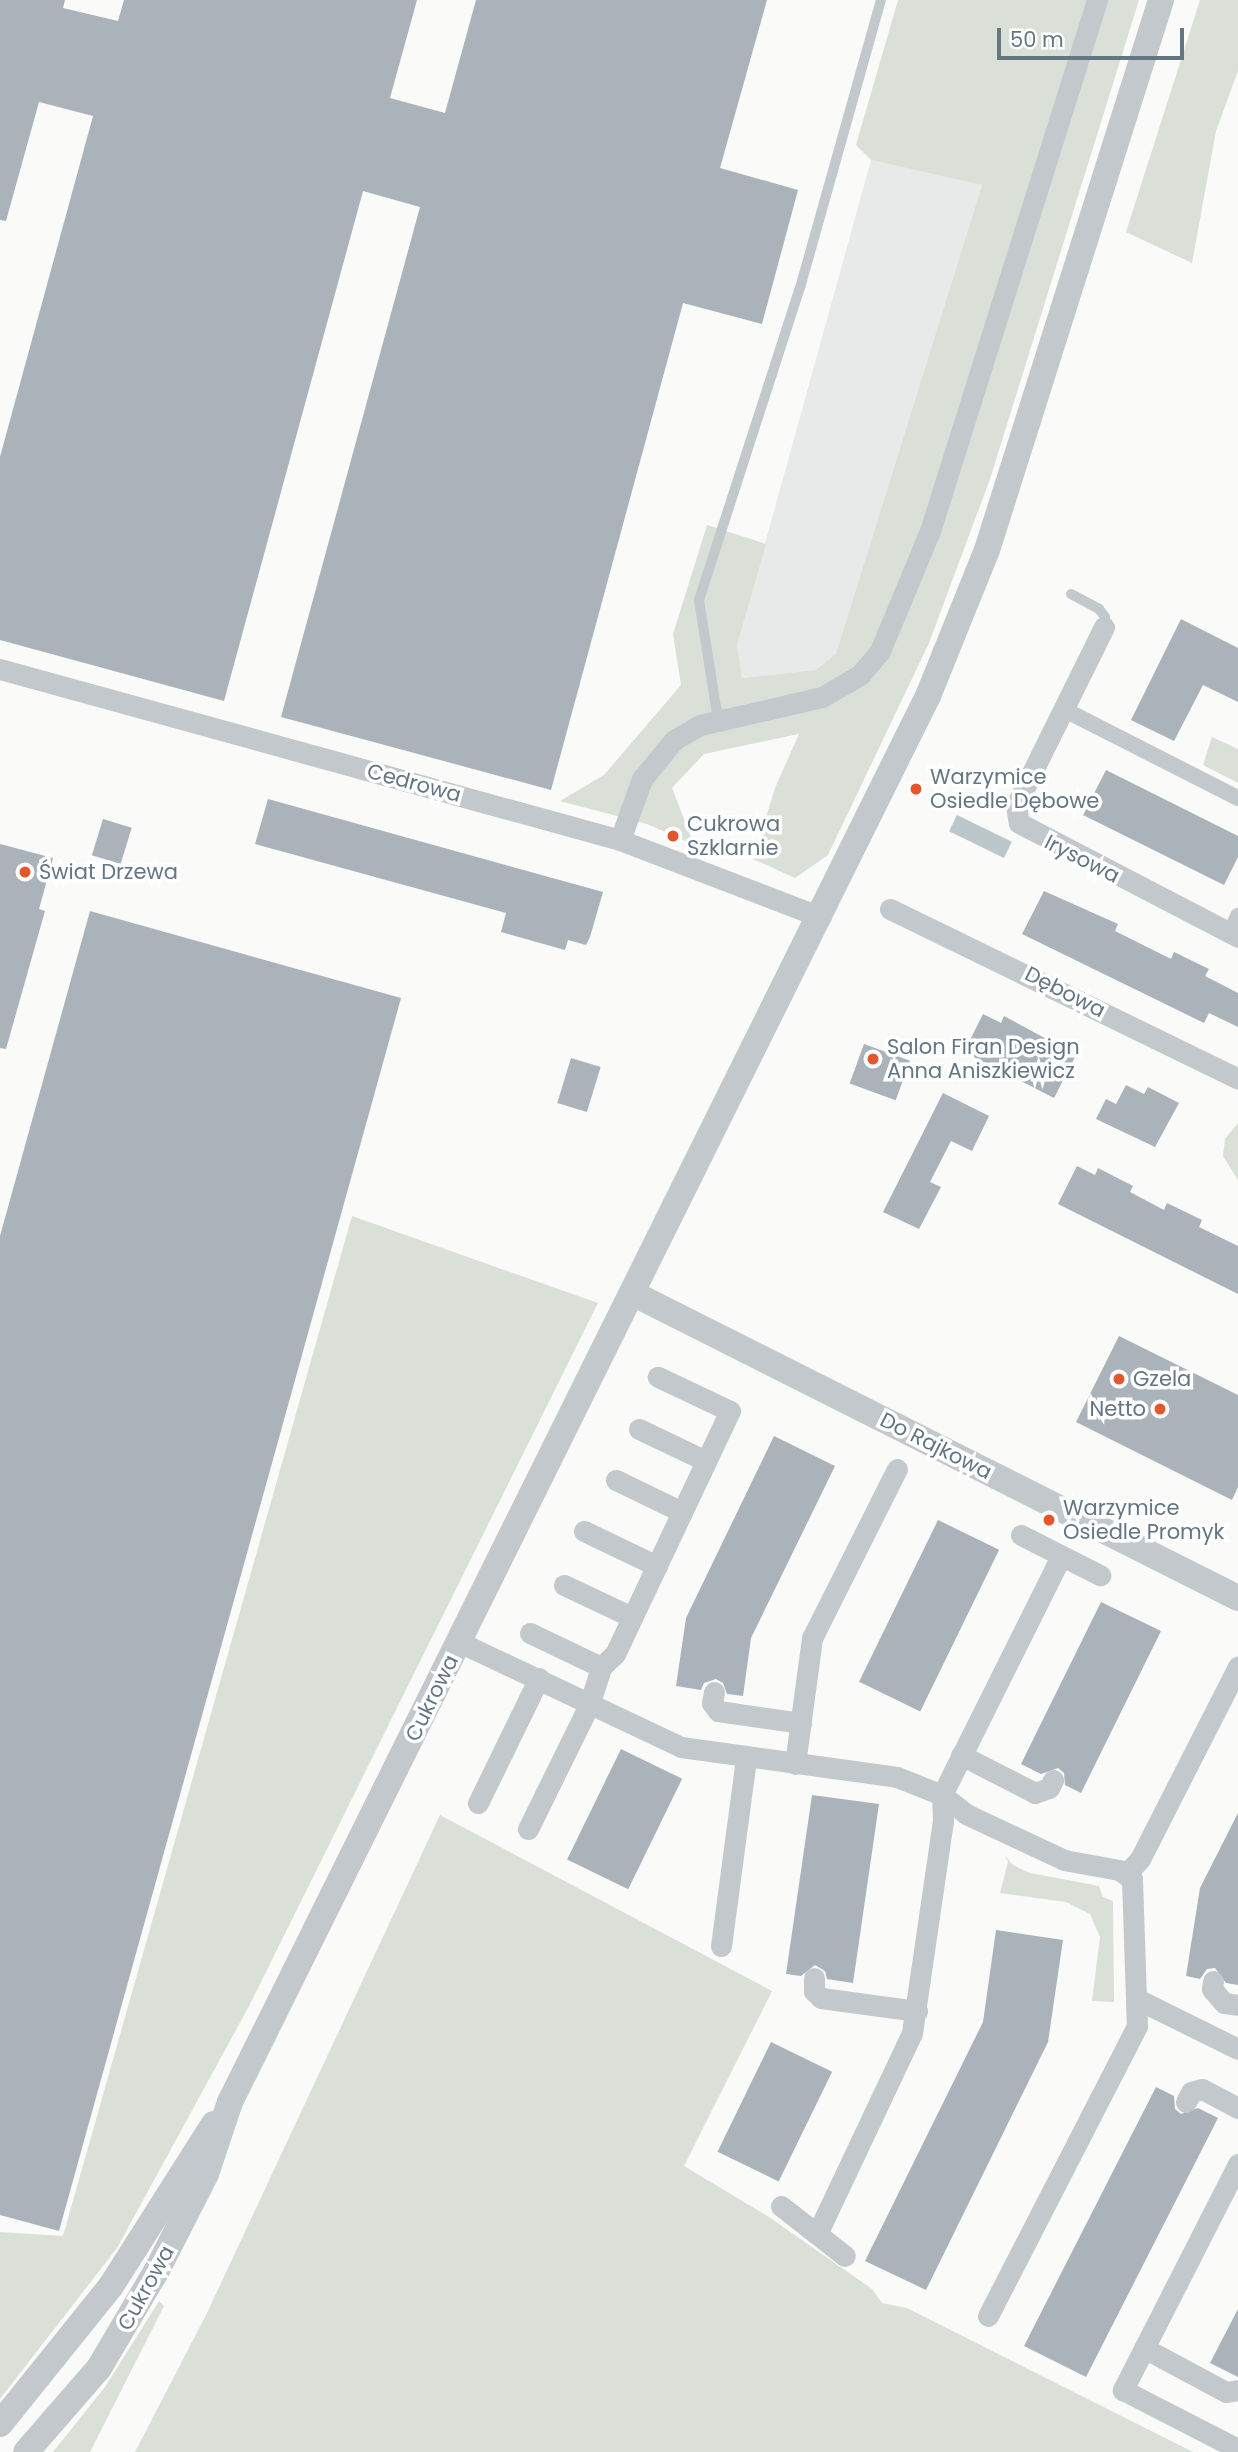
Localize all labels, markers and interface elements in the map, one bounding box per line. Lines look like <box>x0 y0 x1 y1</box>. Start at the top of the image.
scale bar <box>1000 14 1187 58</box>
text: 50 m <box>1010 25 1064 54</box>
street label: Cedrowa <box>364 758 464 808</box>
place label: Warzymice Osiedle Dębowe <box>930 764 1099 814</box>
marker: Warzymice Osiedle Dębowe <box>908 781 924 797</box>
place label: Cukrowa Szklarnie <box>687 811 780 861</box>
marker: Cukrowa Szklarnie <box>665 828 681 844</box>
street label: Irysowa <box>1040 829 1124 889</box>
place label: Świat Drzewa <box>39 859 178 885</box>
marker: Świat Drzewa <box>17 864 33 880</box>
street label: Dębowa <box>1021 961 1109 1023</box>
place label: Salon Firan Design Anna Aniszkiewicz <box>887 1034 1080 1084</box>
marker: Salon Firan Design Anna Aniszkiewicz <box>865 1051 881 1067</box>
place label: Gzela <box>1133 1366 1191 1392</box>
marker: Gzela <box>1111 1371 1127 1387</box>
place label: Netto <box>1089 1396 1146 1422</box>
marker: Netto <box>1152 1401 1168 1417</box>
street label: Do Rajkowa <box>876 1407 996 1485</box>
place label: Warzymice Osiedle Promyk <box>1063 1495 1224 1545</box>
marker: Warzymice Osiedle Promyk <box>1041 1512 1057 1528</box>
street label: Cukrowa <box>400 1651 464 1745</box>
street label: Cukrowa <box>112 2241 180 2335</box>

